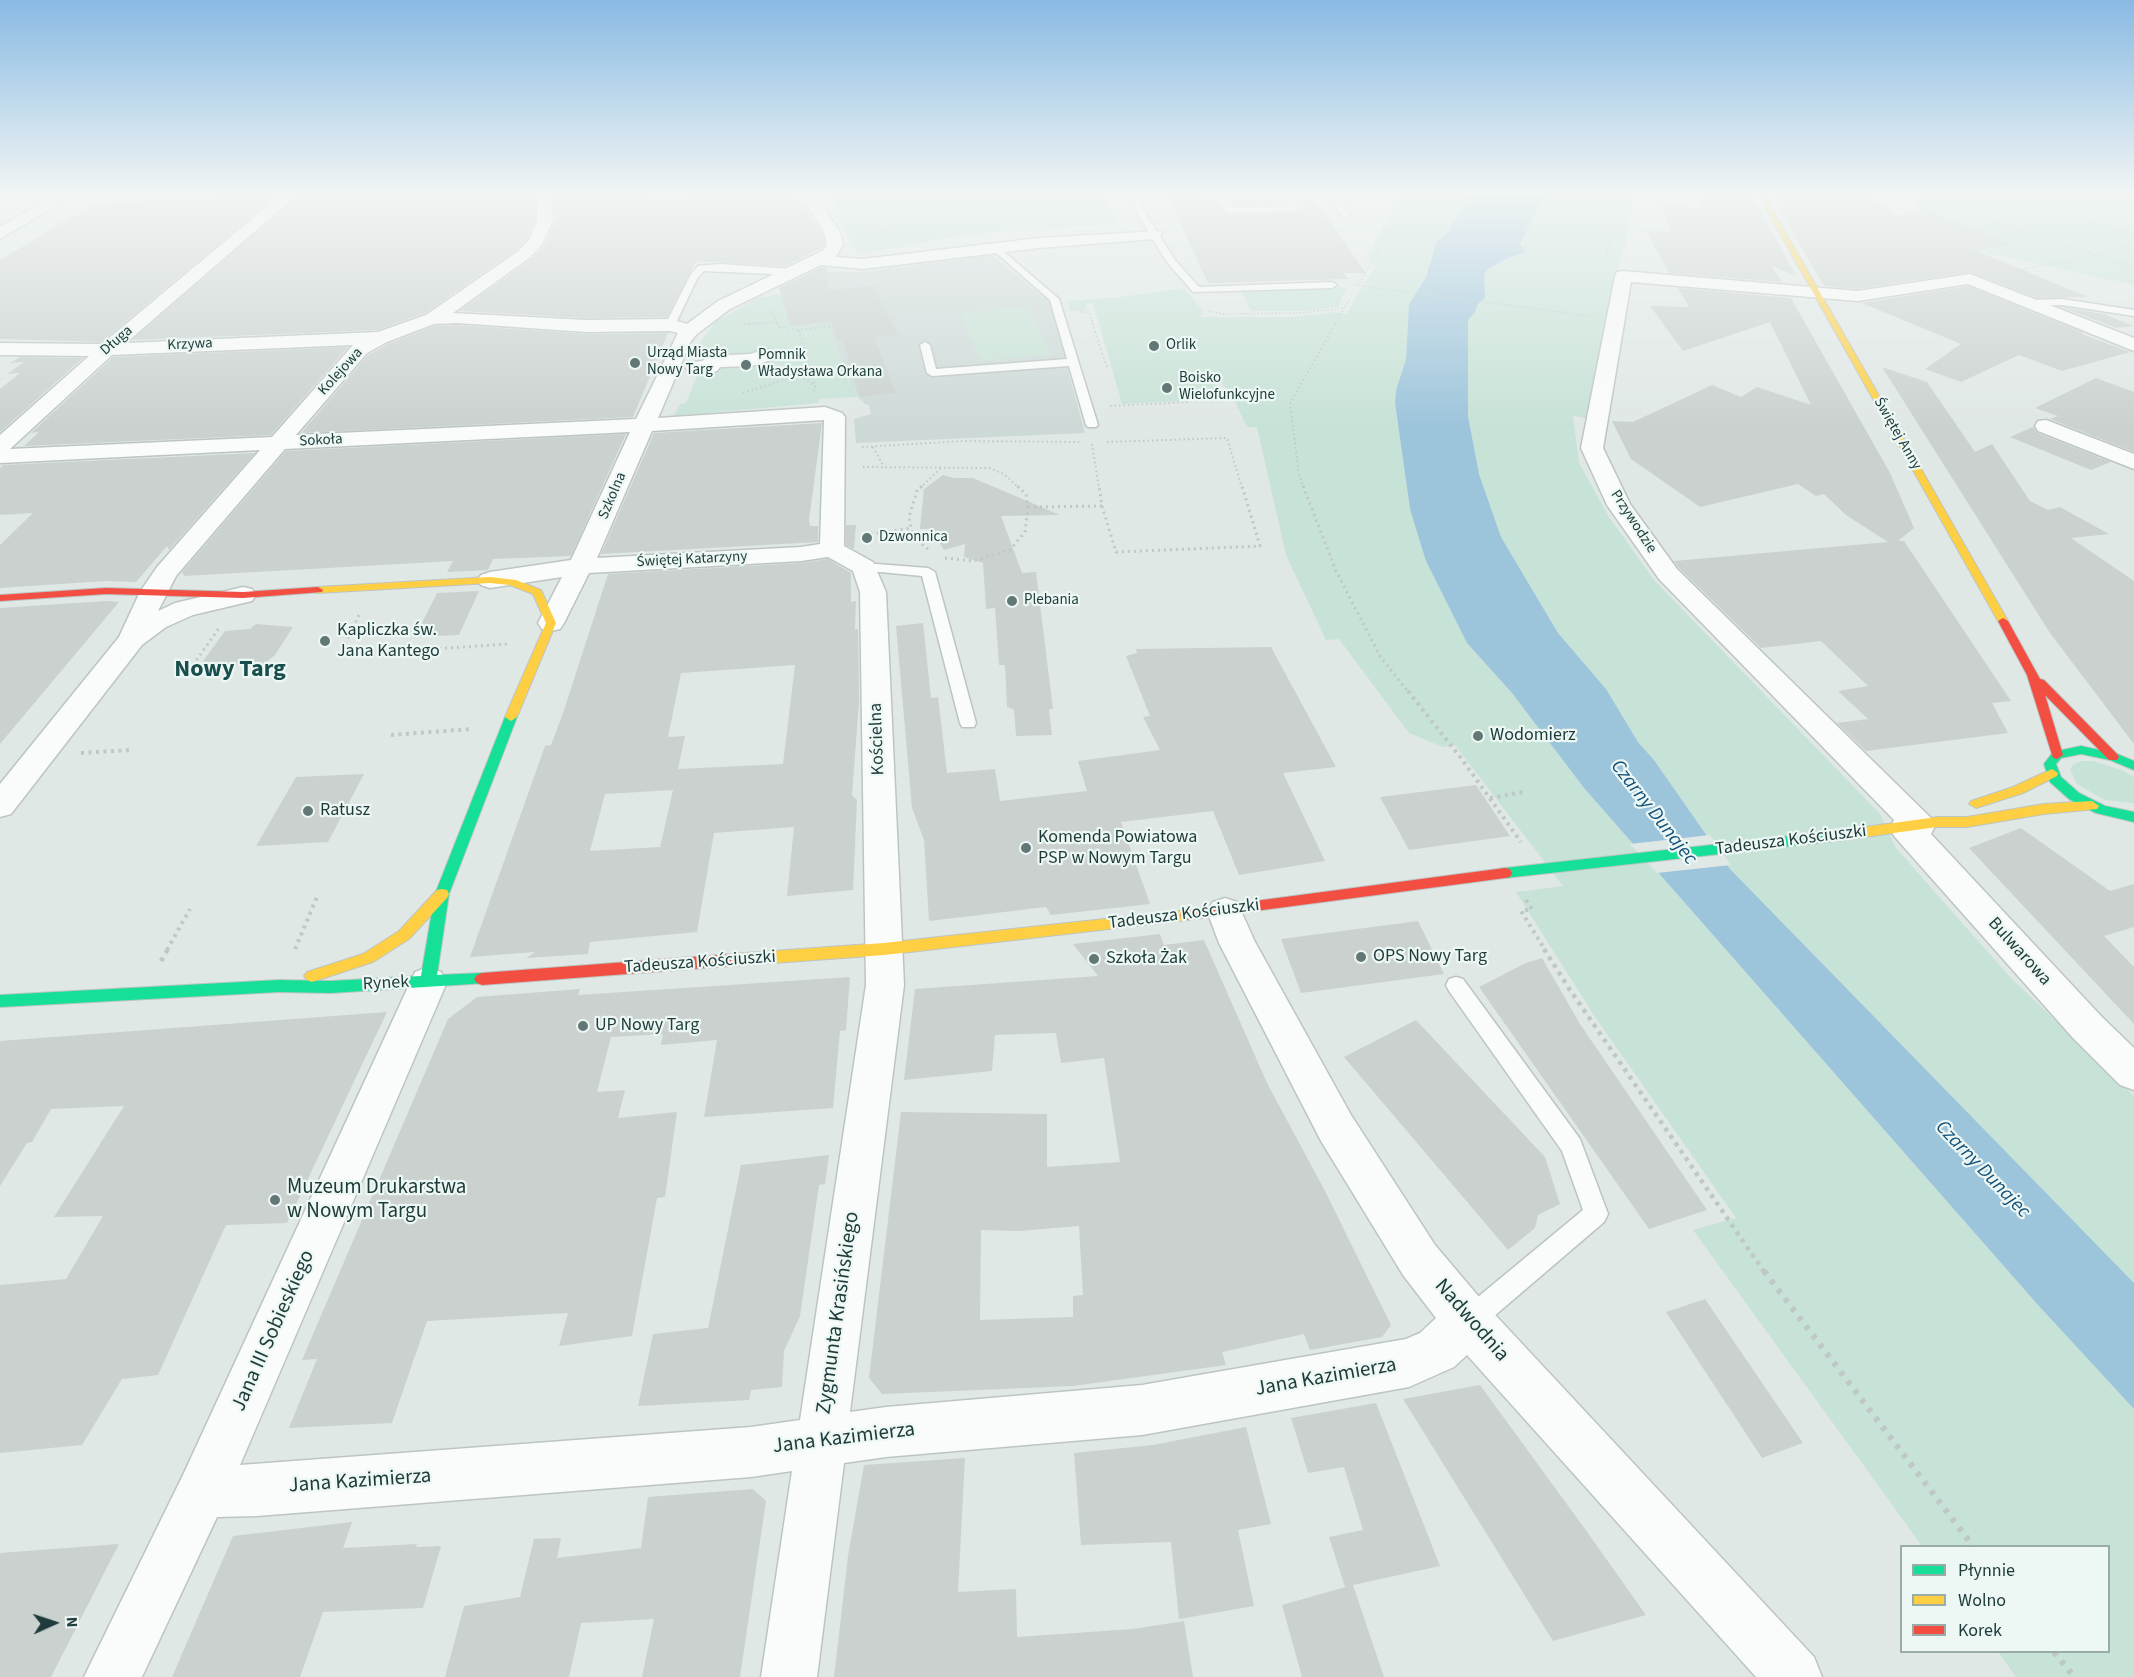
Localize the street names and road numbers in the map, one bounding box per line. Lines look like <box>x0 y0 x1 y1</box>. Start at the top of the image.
street label: Długa <box>97 322 137 360</box>
street label: Krzywa <box>167 335 213 355</box>
street label: Kolejowa <box>315 344 367 400</box>
street label: Świętej Anny <box>1869 395 1925 473</box>
street label: Sokoła <box>299 431 343 451</box>
street label: Szkolna <box>595 470 631 522</box>
street label: Przywodzie <box>1606 487 1660 557</box>
street label: Świętej Katarzyny <box>636 548 748 572</box>
street label: Kościelna <box>866 702 890 776</box>
street label: Tadeusza Kościuszki <box>1714 821 1868 861</box>
street label: Tadeusza Kościuszki <box>1107 895 1261 935</box>
street label: Bulwarowa <box>1983 913 2055 991</box>
street label: Tadeusza Kościuszki <box>623 947 777 979</box>
street label: Rynek <box>362 972 410 996</box>
street label: Zygmunta Krasińskiego <box>812 1210 866 1416</box>
street label: Jana III Sobieskiego <box>227 1247 321 1415</box>
street label: Nadwodnia <box>1428 1275 1514 1367</box>
street label: Jana Kazimierza <box>1253 1353 1399 1403</box>
street label: Jana Kazimierza <box>772 1418 916 1460</box>
street label: Jana Kazimierza <box>288 1464 432 1500</box>

